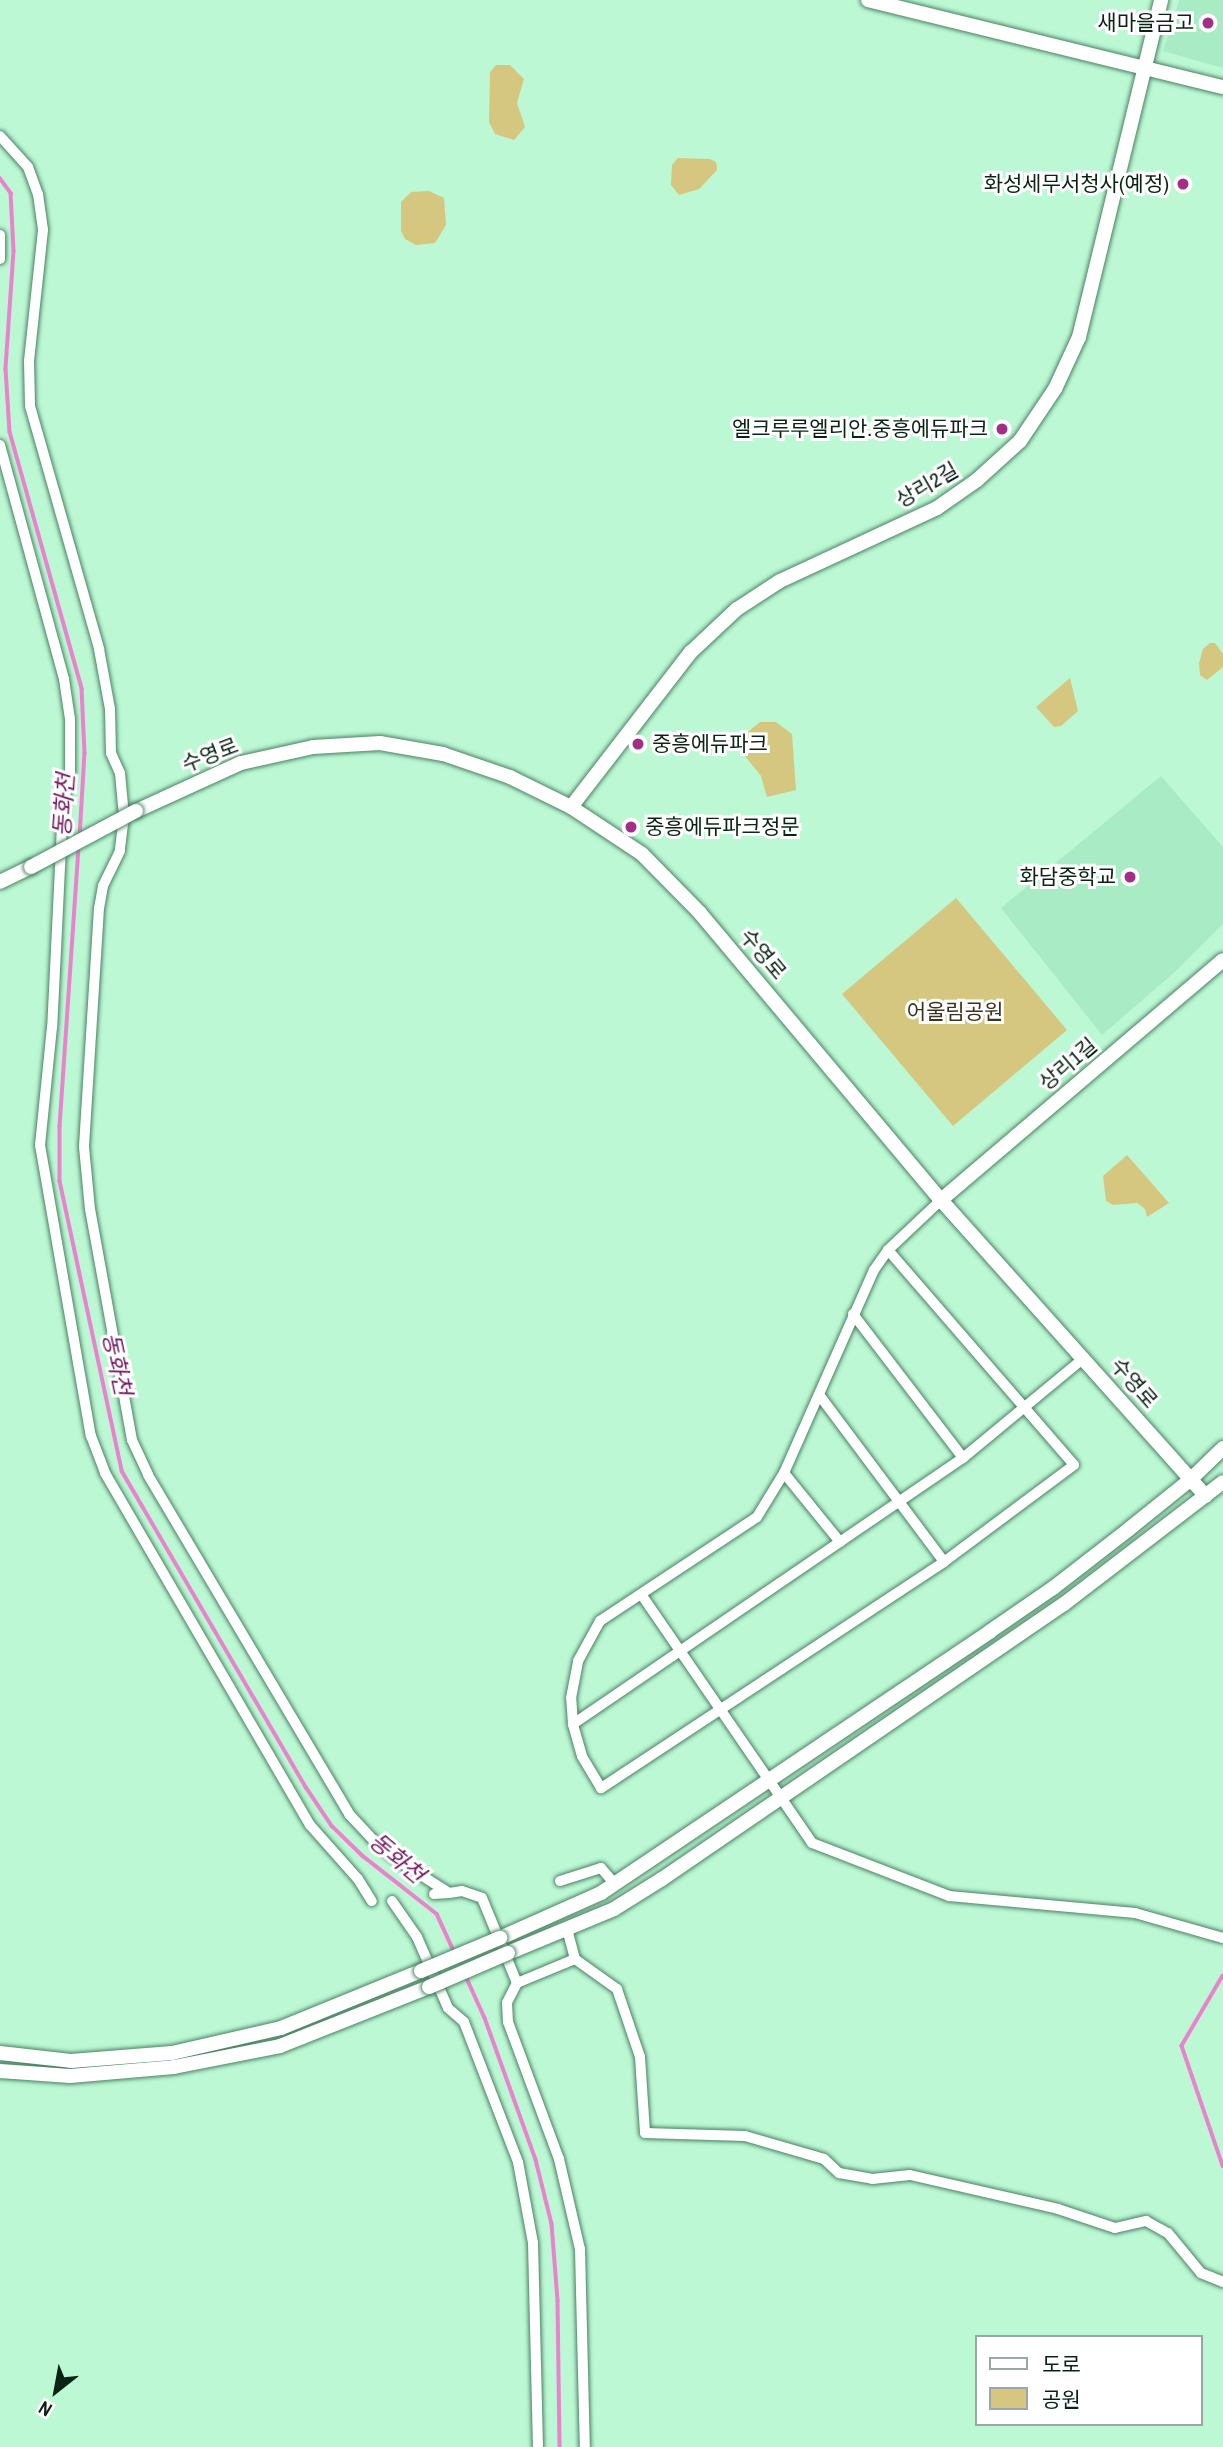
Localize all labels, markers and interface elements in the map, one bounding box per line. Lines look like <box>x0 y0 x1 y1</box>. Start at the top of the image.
place label: 새마을금고 <box>1097 10 1194 36</box>
marker: 새마을금고 <box>1200 15 1216 31</box>
place label: 화성세무서청사(예정) <box>984 171 1169 197</box>
marker: 화성세무서청사(예정) <box>1175 176 1191 192</box>
place label: 엘크루루엘리안.중흥에듀파크 <box>732 416 988 442</box>
marker: 엘크루루엘리안.중흥에듀파크 <box>994 421 1010 437</box>
street label: 상리2길 <box>891 457 963 513</box>
place label: 중흥에듀파크 <box>652 731 768 757</box>
street label: 수영로 <box>178 733 242 777</box>
marker: 중흥에듀파크 <box>630 736 646 752</box>
water label: 동화천 <box>48 772 80 838</box>
place label: 중흥에듀파크정문 <box>645 814 800 840</box>
marker: 중흥에듀파크정문 <box>623 819 639 835</box>
place label: 화담중학교 <box>1019 864 1116 890</box>
marker: 화담중학교 <box>1122 869 1138 885</box>
street label: 수영로 <box>735 924 791 984</box>
park label: 어울림공원 <box>907 999 1003 1025</box>
street label: 상리1길 <box>1034 1033 1102 1095</box>
water label: 동화천 <box>97 1330 137 1398</box>
street label: 수영로 <box>1105 1353 1163 1413</box>
water label: 동화천 <box>364 1827 430 1889</box>
legend <box>974 2335 1202 2426</box>
text: 도로 <box>1042 2350 1081 2379</box>
north arrow <box>21 2356 91 2426</box>
text: 공원 <box>1042 2385 1081 2414</box>
text: N <box>34 2395 57 2423</box>

